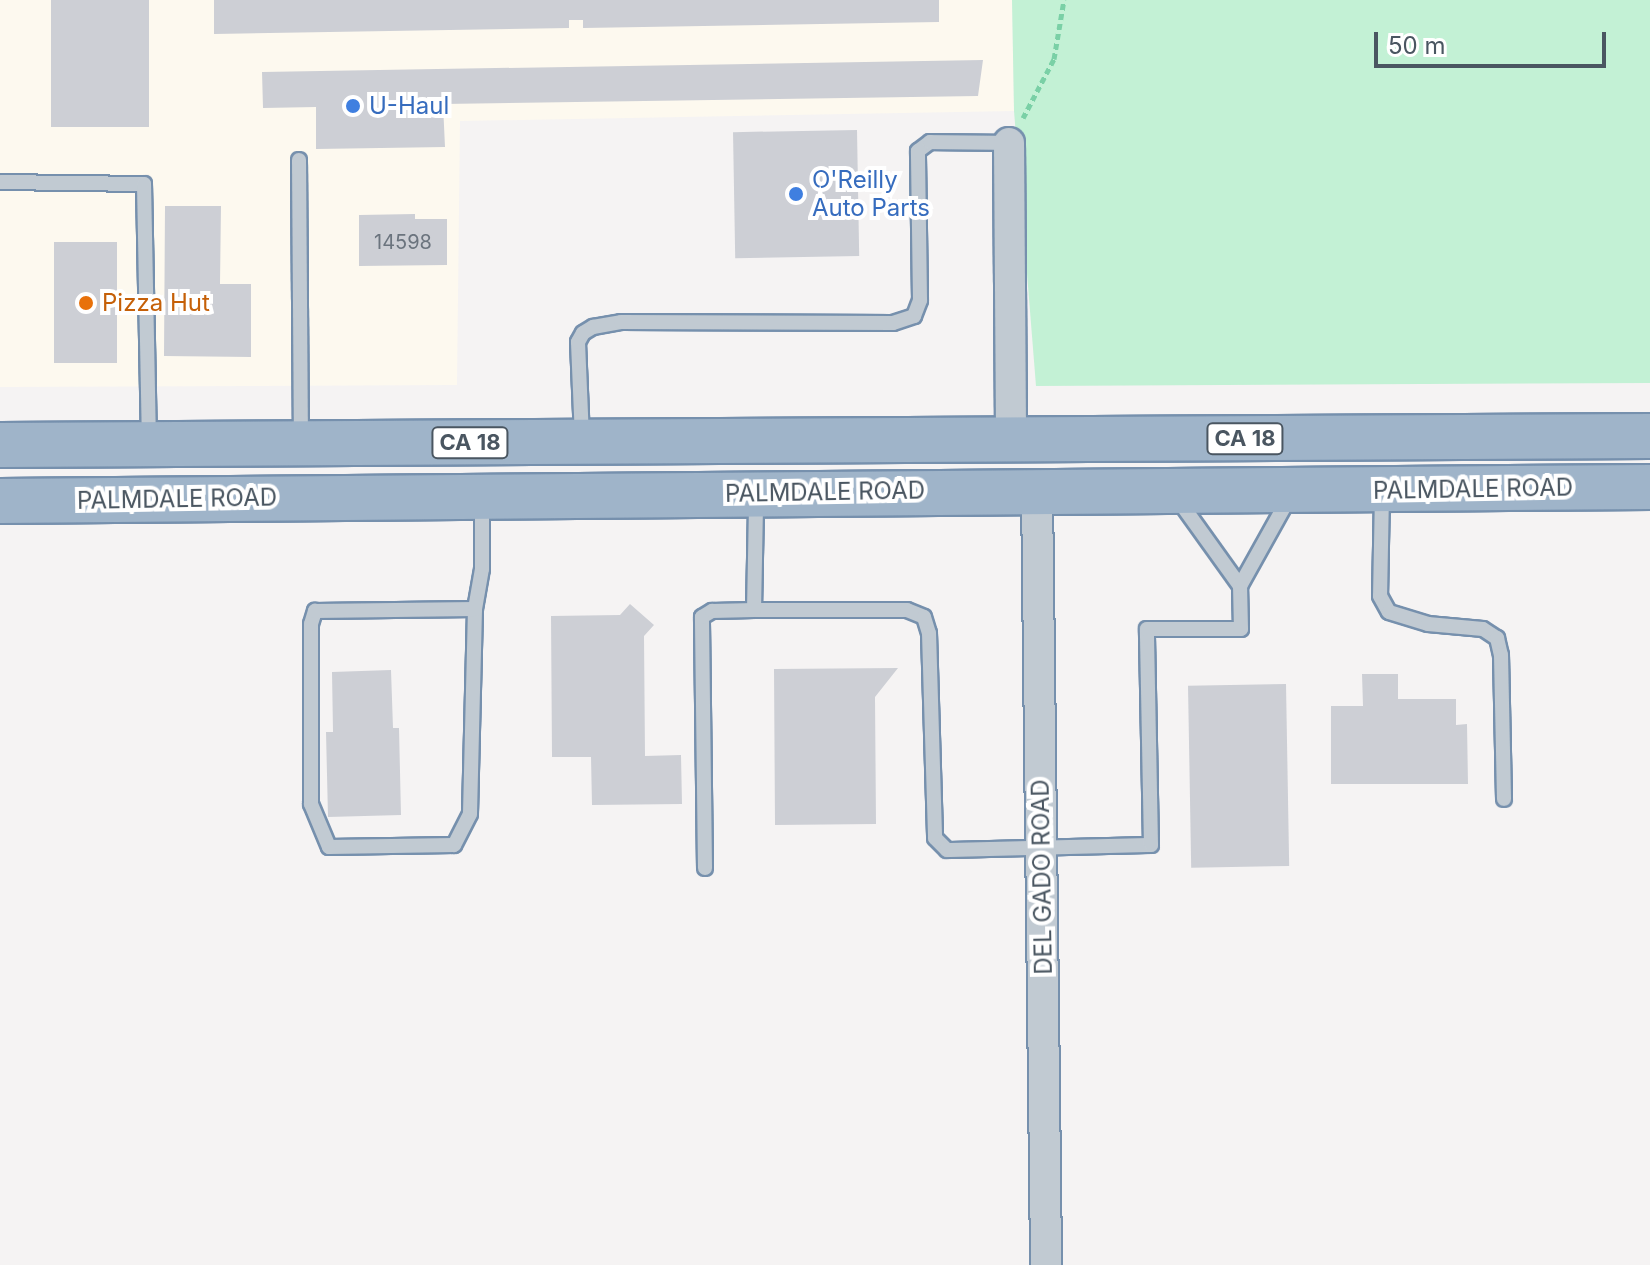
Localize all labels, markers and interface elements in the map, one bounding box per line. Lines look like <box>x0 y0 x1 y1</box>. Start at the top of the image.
scale bar <box>1378 16 1610 66</box>
text: 50 m <box>1388 31 1446 60</box>
place label: U-Haul <box>369 92 449 120</box>
marker: U-Haul <box>344 97 362 115</box>
place label: O'Reilly Auto Parts <box>812 166 930 222</box>
marker: O'Reilly Auto Parts <box>787 185 805 203</box>
house number: 14598 <box>374 230 432 254</box>
place label: Pizza Hut <box>102 289 210 317</box>
marker: Pizza Hut <box>77 294 95 312</box>
road number: CA 18 <box>1205 421 1285 457</box>
road number: CA 18 <box>430 425 510 461</box>
street label: PALMDALE ROAD <box>1373 473 1573 505</box>
street label: PALMDALE ROAD <box>725 476 925 508</box>
street label: PALMDALE ROAD <box>77 483 277 515</box>
street label: DEL GADO ROAD <box>1026 779 1058 975</box>

